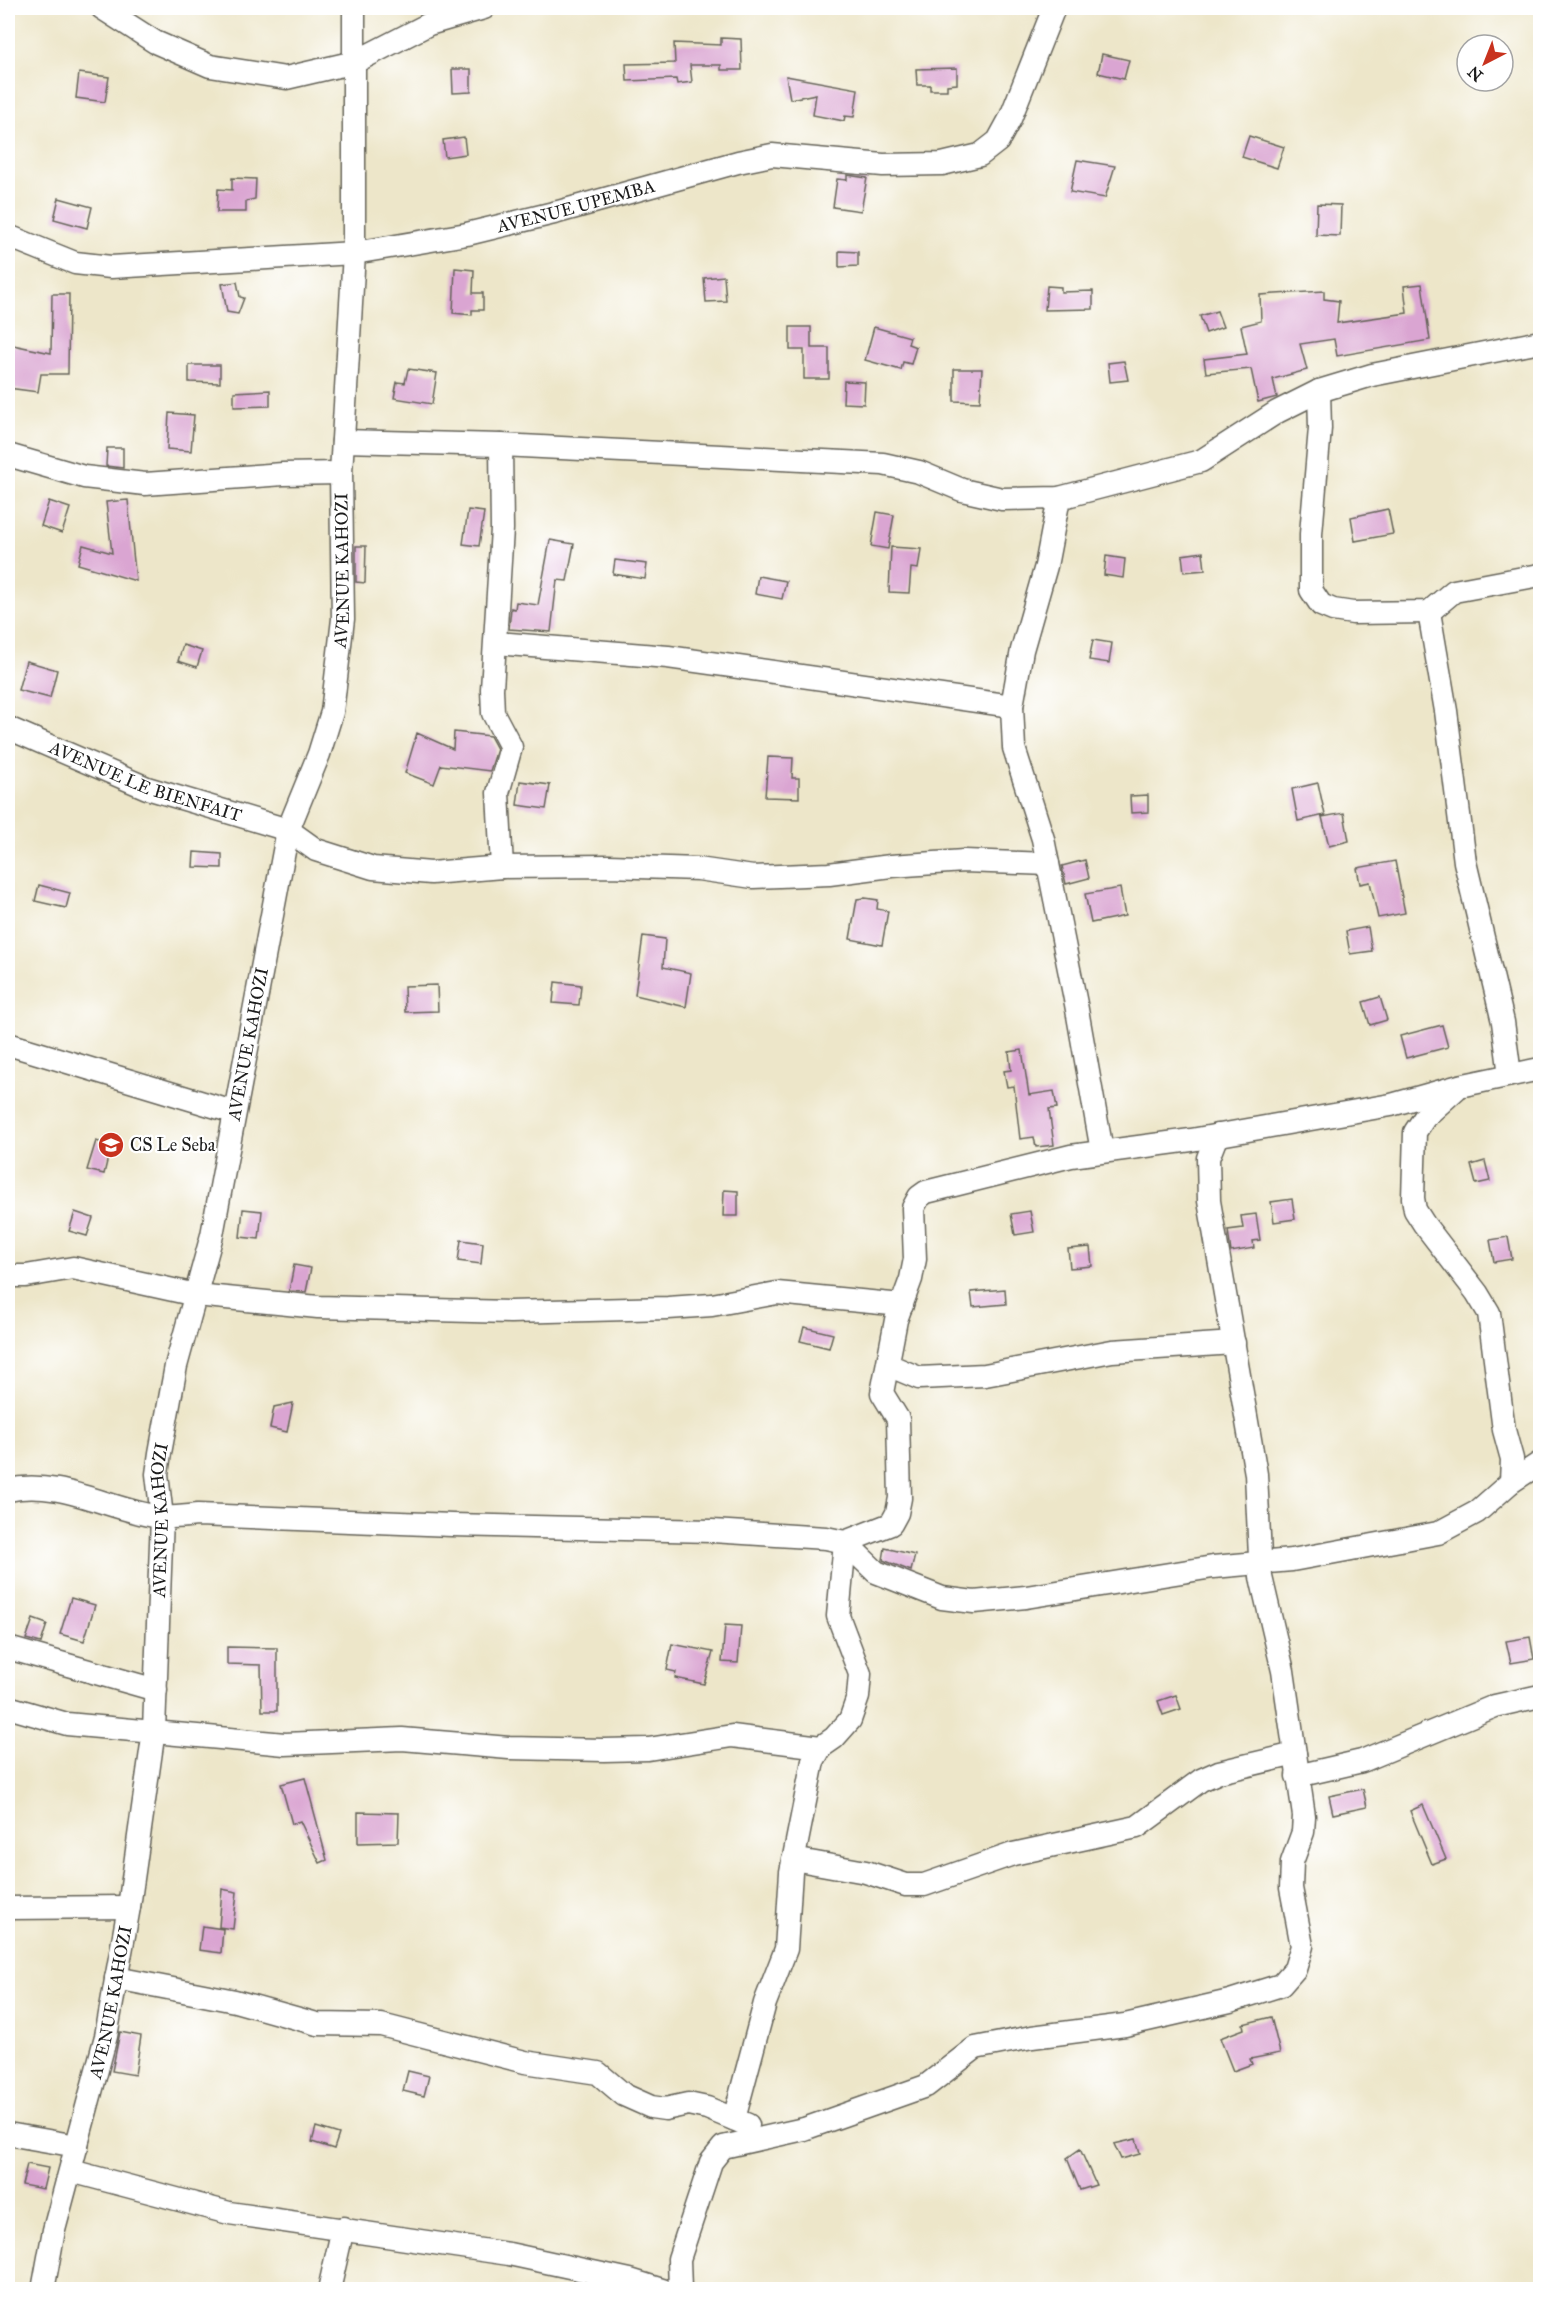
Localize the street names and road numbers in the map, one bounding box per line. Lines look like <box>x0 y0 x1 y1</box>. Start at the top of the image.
street label: AVENUE UPEMBA <box>494 175 657 238</box>
street label: AVENUE KAHOZI <box>329 492 354 650</box>
street label: AVENUE LE BIENFAIT <box>45 736 244 827</box>
street label: AVENUE KAHOZI <box>223 965 273 1123</box>
street label: AVENUE KAHOZI <box>146 1440 173 1599</box>
street label: AVENUE KAHOZI <box>84 1924 137 2082</box>

